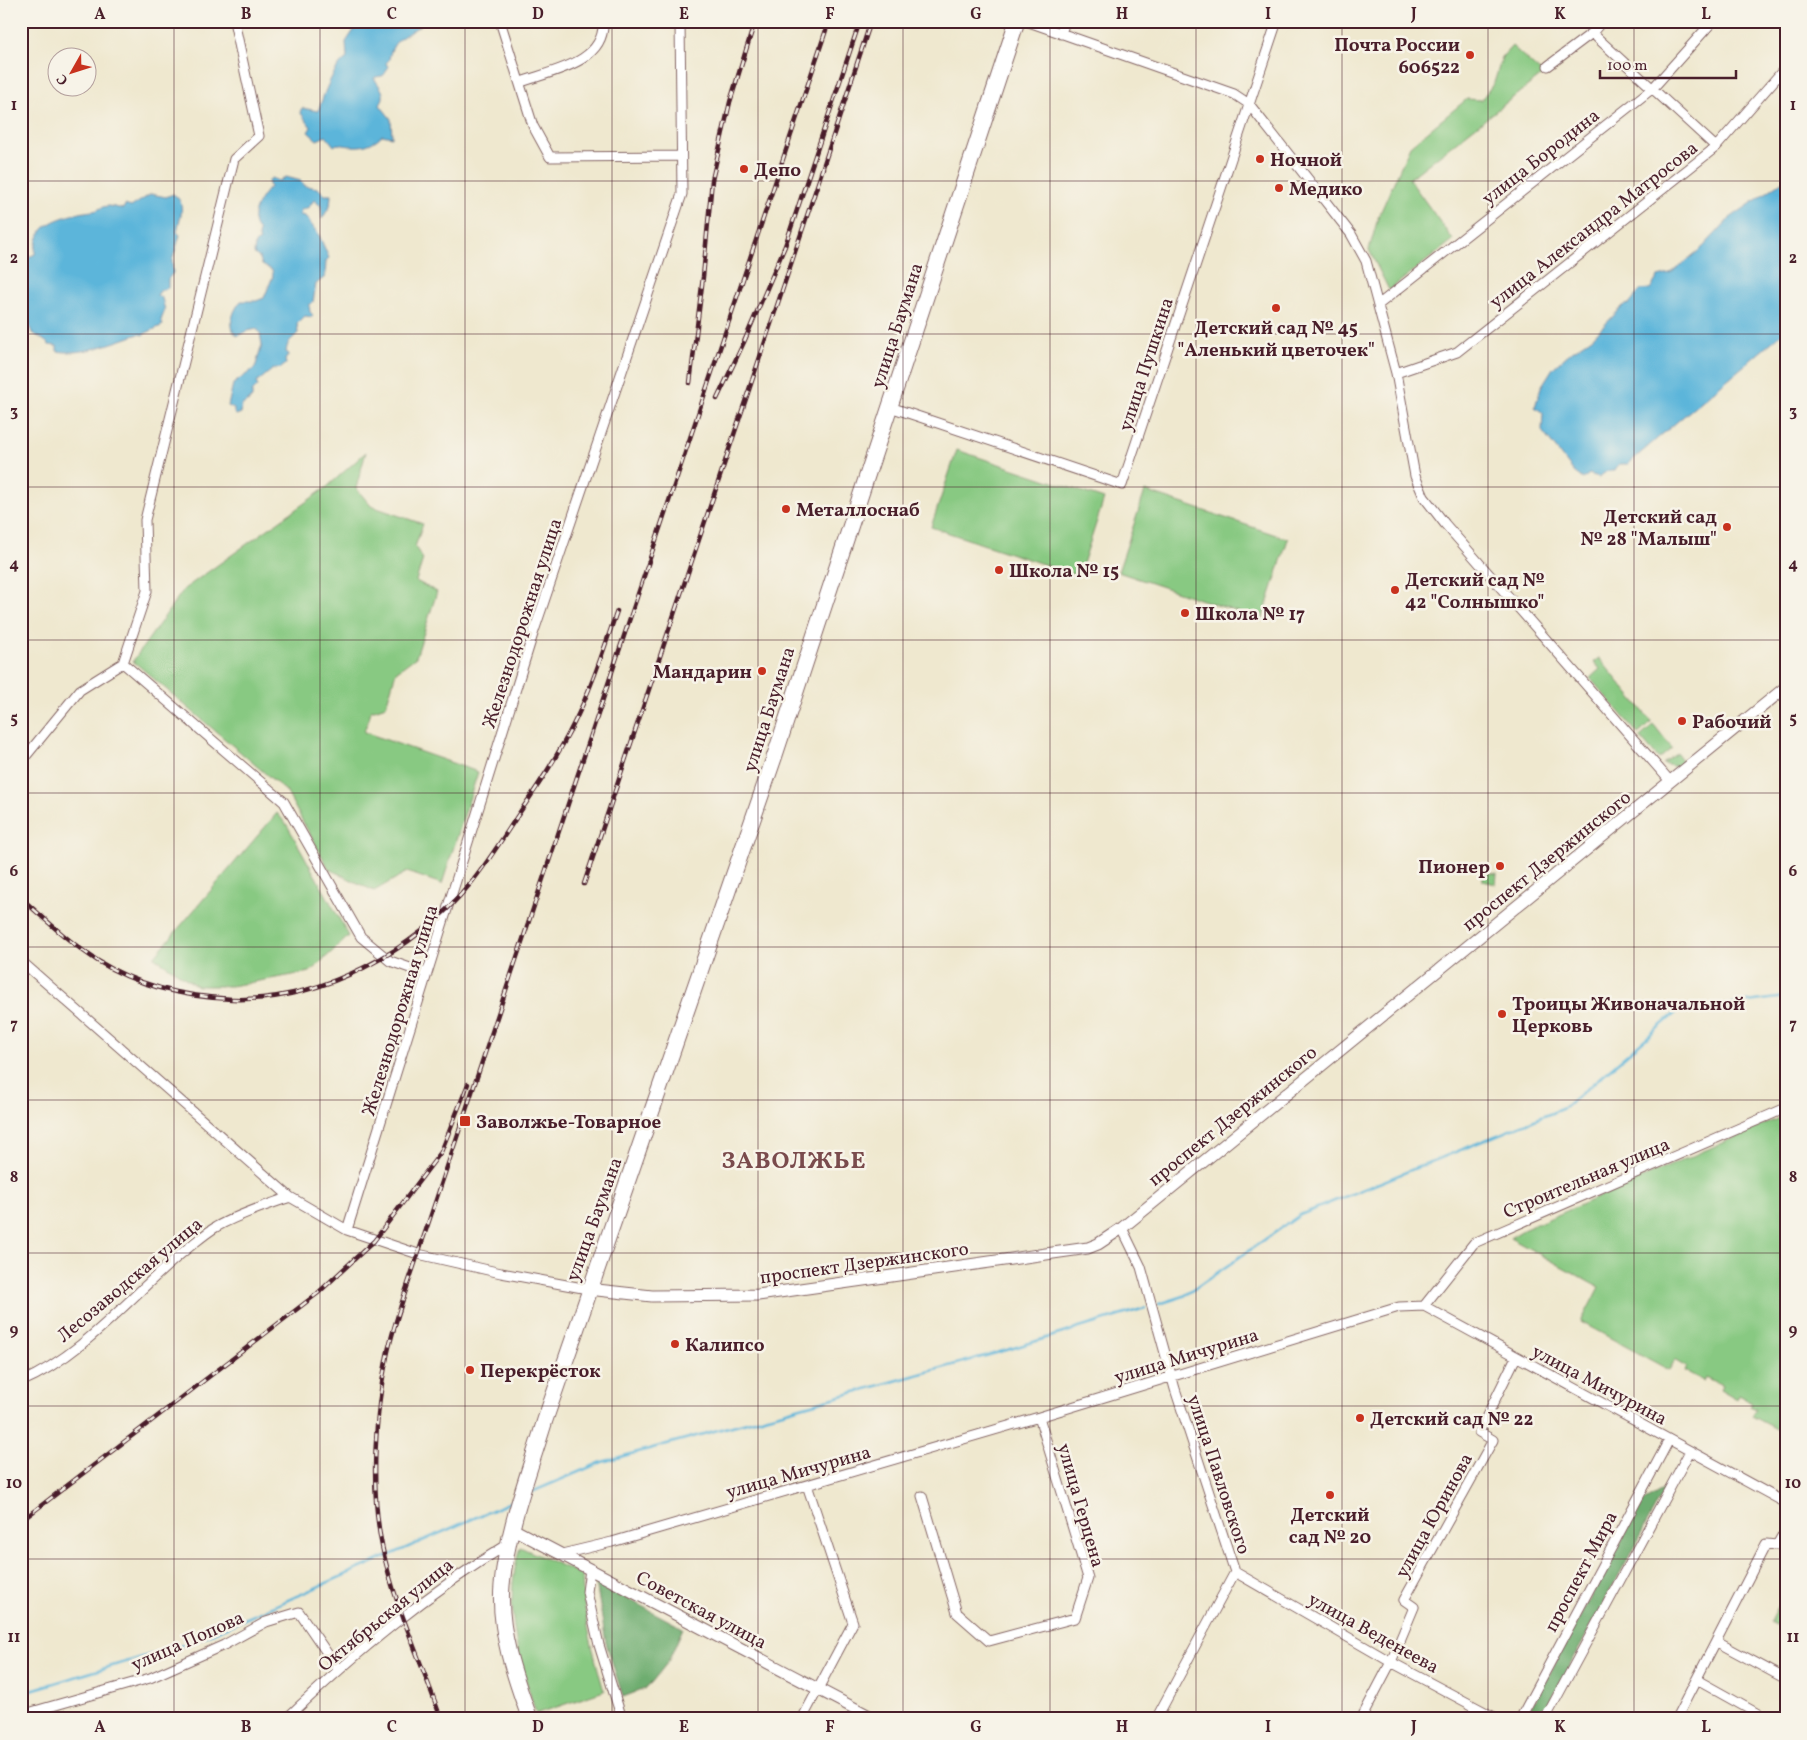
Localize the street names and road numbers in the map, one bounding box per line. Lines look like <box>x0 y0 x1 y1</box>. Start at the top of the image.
street label: улица Бородина <box>1477 103 1606 212</box>
street label: улица Александра Матросова <box>1484 136 1704 315</box>
street label: улица Баумана <box>865 260 930 392</box>
street label: улица Пушкина <box>1113 294 1181 435</box>
street label: Железнодорожная улица <box>477 515 569 732</box>
street label: улица Баумана <box>737 644 802 776</box>
street label: проспект Дзержинского <box>1457 785 1637 938</box>
street label: Железнодорожная улица <box>356 902 445 1119</box>
street label: проспект Дзержинского <box>1143 1040 1323 1193</box>
street label: Строительная улица <box>1499 1132 1674 1226</box>
street label: улица Баумана <box>560 1154 629 1285</box>
street label: Лесозаводская улица <box>52 1212 209 1349</box>
street label: проспект Дзержинского <box>758 1236 970 1292</box>
street label: улица Мичурина <box>1111 1323 1262 1391</box>
street label: улица Мичурина <box>1527 1339 1671 1432</box>
street label: улица Павловского <box>1180 1391 1256 1558</box>
street label: улица Мичурина <box>723 1440 874 1506</box>
street label: улица Герцена <box>1050 1441 1110 1571</box>
street label: улица Юринова <box>1390 1449 1480 1583</box>
street label: проспект Мира <box>1539 1507 1625 1637</box>
street label: Октябрьская улица <box>313 1553 460 1678</box>
street label: Советская улица <box>631 1565 771 1656</box>
street label: улица Веденеева <box>1303 1587 1443 1681</box>
street label: улица Попова <box>127 1605 248 1678</box>

